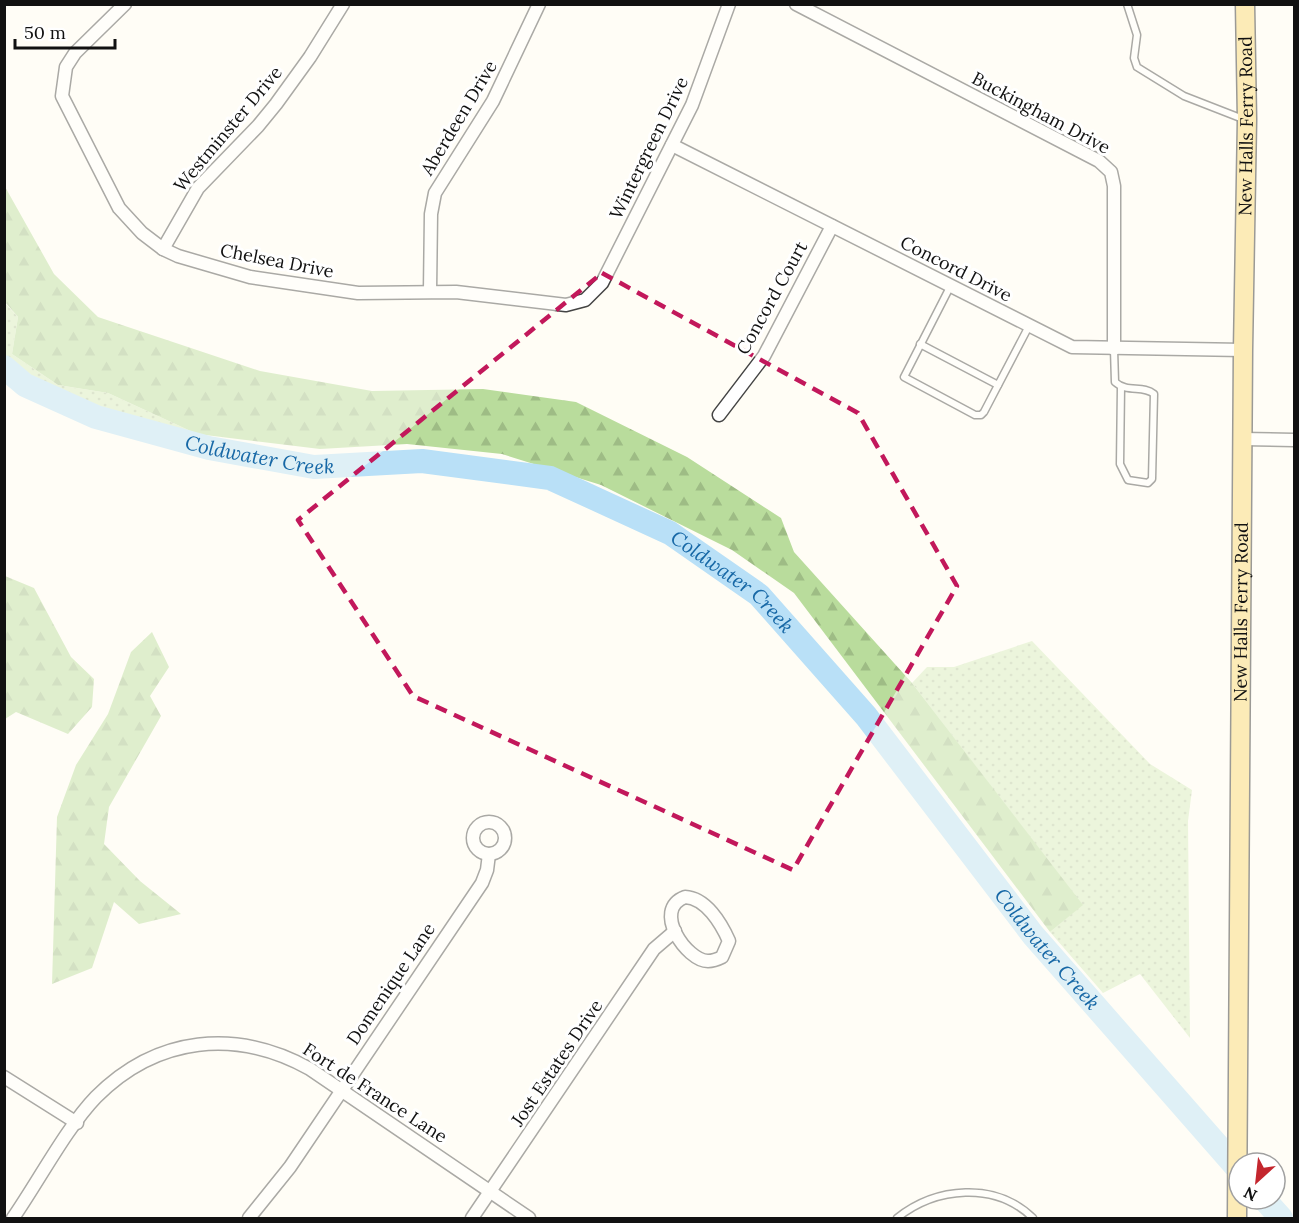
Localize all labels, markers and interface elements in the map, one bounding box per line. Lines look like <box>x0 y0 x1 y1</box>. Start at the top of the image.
scale bar <box>15 12 116 50</box>
text: 50 m <box>24 21 66 44</box>
street label: New Halls Ferry Road <box>1233 36 1258 216</box>
street label: Aberdeen Drive <box>415 56 502 180</box>
street label: Westminster Drive <box>168 61 287 196</box>
street label: Buckingham Drive <box>968 66 1115 159</box>
street label: Wintergreen Drive <box>604 73 693 223</box>
street label: Concord Drive <box>897 231 1016 307</box>
street label: Concord Court <box>731 237 812 358</box>
street label: Chelsea Drive <box>218 238 336 283</box>
water label: Coldwater Creek <box>182 429 335 479</box>
street label: New Halls Ferry Road <box>1229 522 1253 702</box>
water label: Coldwater Creek <box>666 524 800 638</box>
water label: Coldwater Creek <box>990 883 1106 1015</box>
street label: Domenique Lane <box>341 918 440 1049</box>
street label: Jost Estates Drive <box>505 995 608 1131</box>
street label: Fort de France Lane <box>299 1037 452 1148</box>
north arrow <box>1227 1151 1287 1211</box>
text: N <box>1240 1183 1260 1206</box>

